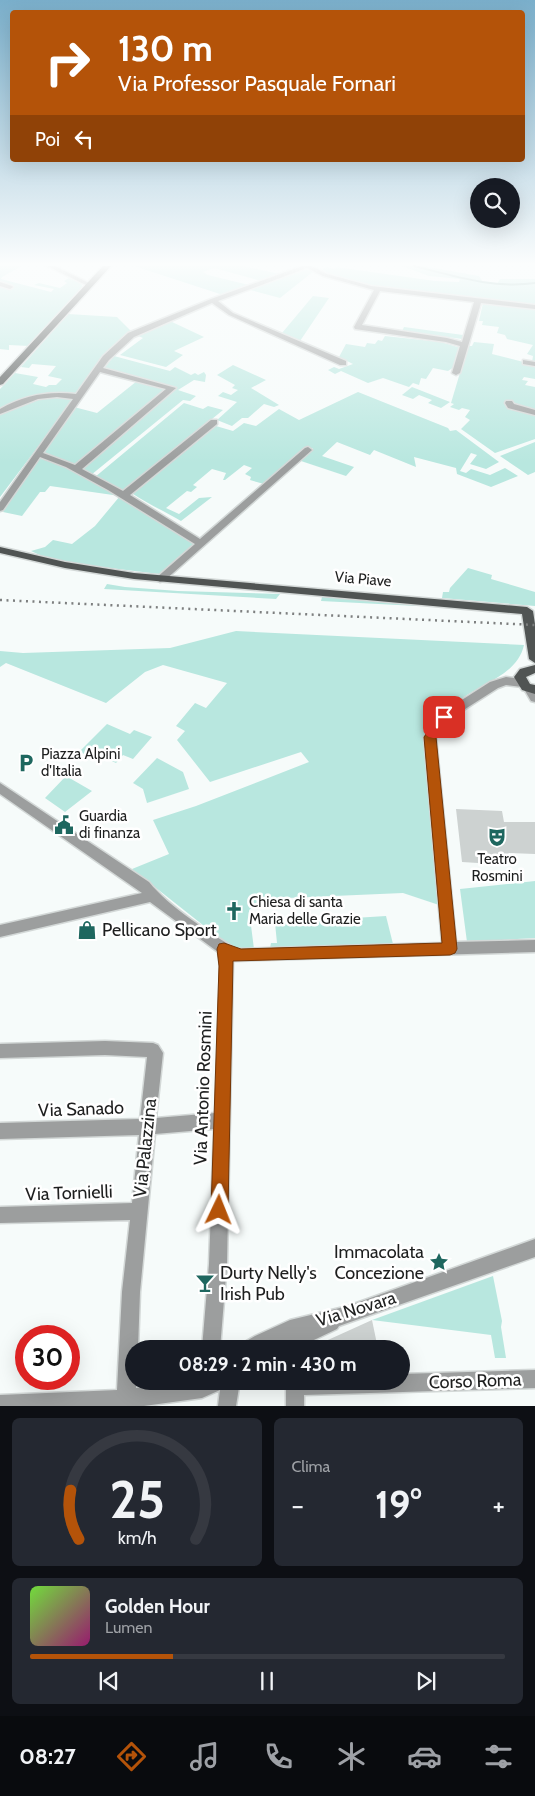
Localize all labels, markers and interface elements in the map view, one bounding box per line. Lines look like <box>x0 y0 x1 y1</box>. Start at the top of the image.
text: 130 m <box>118 27 213 70</box>
icon: right <box>35 30 100 95</box>
text: Via Professor Pasquale Fornari <box>118 70 396 97</box>
icon: left <box>70 125 98 153</box>
text: Poi <box>35 128 60 151</box>
map controls <box>470 178 520 228</box>
button: search <box>470 178 520 228</box>
street label: Via Piave <box>334 568 393 590</box>
pin <box>423 696 465 738</box>
icon: arrive <box>430 703 458 731</box>
place label: Piazza Alpini d'Italia <box>41 745 120 780</box>
parking icon: Piazza Alpini d'Italia <box>15 752 37 774</box>
place label: Guardia di finanza <box>79 807 141 842</box>
public building icon: Guardia di finanza <box>53 814 75 836</box>
theatre icon: Teatro Rosmini <box>486 826 508 848</box>
place label: Teatro Rosmini <box>471 850 523 885</box>
place label: Chiesa di santa Maria delle Grazie <box>249 893 361 928</box>
church icon: Chiesa di santa Maria delle Grazie <box>223 900 245 922</box>
shop icon: Pellicano Sport <box>76 919 98 941</box>
place label: Pellicano Sport <box>102 919 217 941</box>
street label: Via Antonio Rosmini <box>189 1010 217 1166</box>
street label: Via Sanado <box>38 1097 124 1121</box>
street label: Via Palazzina <box>129 1097 161 1199</box>
street label: Via Tornielli <box>25 1180 113 1206</box>
position arrow <box>192 1183 244 1235</box>
place label: Immacolata Concezione <box>334 1241 424 1284</box>
place icon: Immacolata Concezione <box>428 1251 450 1273</box>
place label: Durty Nelly's Irish Pub <box>220 1262 317 1305</box>
bar icon: Durty Nelly's Irish Pub <box>194 1272 216 1294</box>
street label: Via Novara <box>314 1286 399 1332</box>
speed limit sign: 30 <box>15 1325 80 1390</box>
text: 08:29 · 2 min · 430 m <box>179 1353 356 1376</box>
street label: Corso Roma <box>428 1368 522 1394</box>
text: Clima <box>292 1457 330 1476</box>
text: 25 <box>109 1468 164 1531</box>
text: 19° <box>375 1481 421 1528</box>
text: − <box>292 1488 304 1522</box>
text: + <box>493 1488 505 1522</box>
text: km/h <box>117 1527 156 1548</box>
text: Golden Hour <box>105 1595 210 1618</box>
text: Lumen <box>105 1618 152 1637</box>
icon: previous <box>95 1667 123 1695</box>
icon: pause <box>253 1667 281 1695</box>
icon: next <box>412 1667 440 1695</box>
icon: directions <box>114 1739 149 1774</box>
icon: music <box>187 1739 222 1774</box>
icon: phone <box>261 1739 296 1774</box>
icon: climate <box>334 1739 369 1774</box>
icon: car <box>407 1739 442 1774</box>
icon: filters <box>481 1739 516 1774</box>
text: 08:27 <box>19 1743 76 1770</box>

